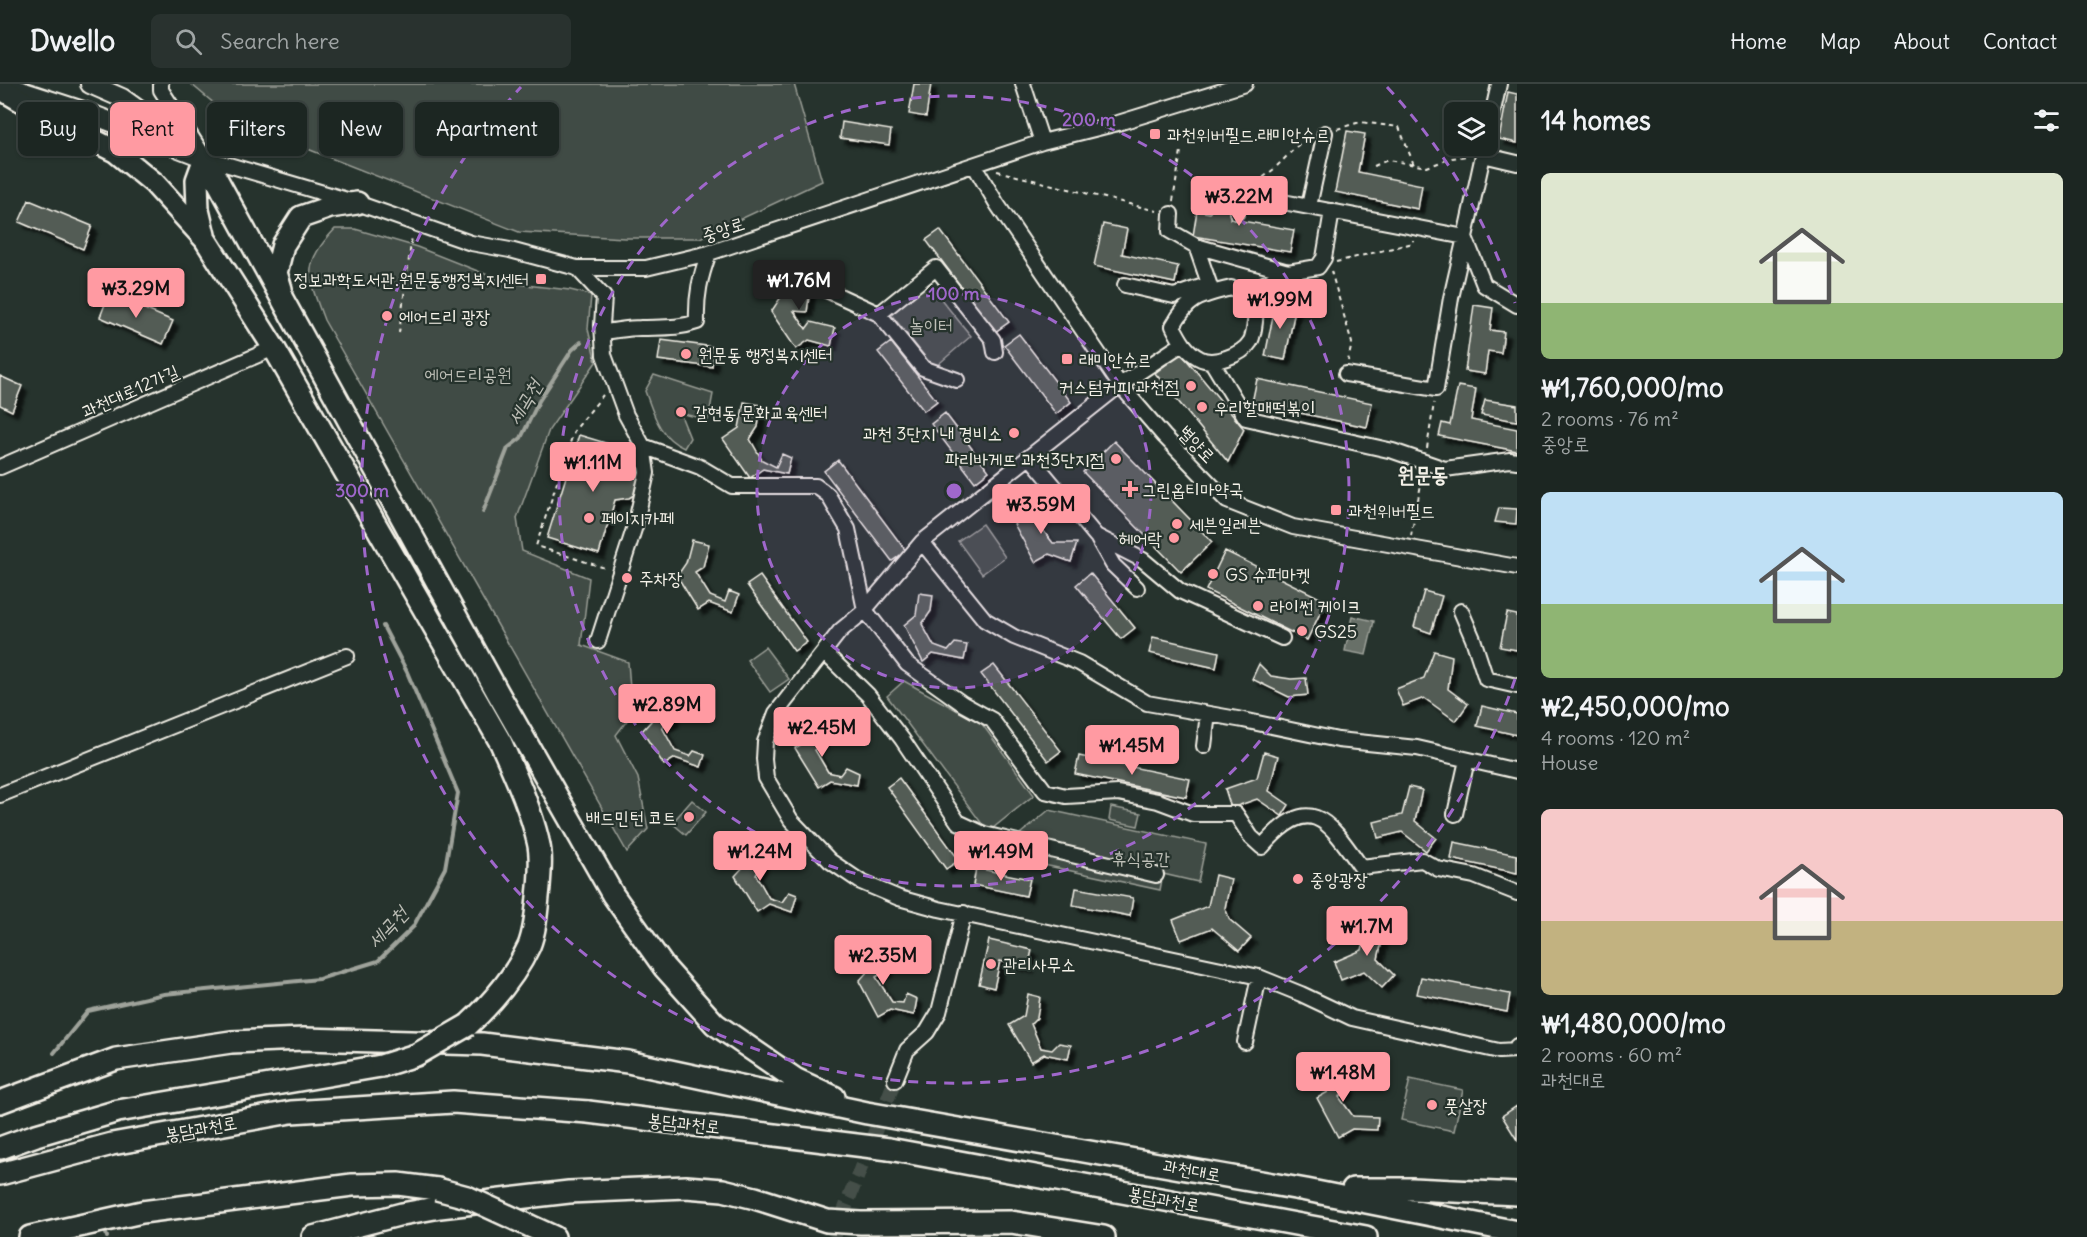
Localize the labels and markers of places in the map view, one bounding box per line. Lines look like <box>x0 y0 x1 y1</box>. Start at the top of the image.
place label: 과천위버필드.래미안슈르 <box>1167 123 1330 146</box>
marker: 과천위버필드.래미안슈르 <box>1148 127 1162 141</box>
pin: ₩3.22M <box>1190 176 1288 227</box>
pin: ₩1.76M <box>750 260 848 311</box>
pin: ₩3.29M <box>87 268 185 319</box>
place label: 정보과학도서관.원문동행정복지센터 <box>294 268 529 291</box>
marker: 정보과학도서관.원문동행정복지센터 <box>534 272 548 286</box>
pin: ₩1.99M <box>1231 279 1329 330</box>
place label: 에어드리 광장 <box>399 305 490 328</box>
marker: 에어드리 광장 <box>380 309 394 323</box>
place label: 원문동 행정복지센터 <box>698 343 833 366</box>
marker: 원문동 행정복지센터 <box>679 347 693 361</box>
place label: 래미안슈르 <box>1079 348 1151 371</box>
marker: 래미안슈르 <box>1060 352 1074 366</box>
place label: 커스텀커피 과천점 <box>1059 375 1180 398</box>
marker: 커스텀커피 과천점 <box>1184 379 1198 393</box>
place label: 우리할매떡볶이 <box>1214 396 1315 419</box>
marker: 우리할매떡볶이 <box>1195 400 1209 414</box>
place label: 갈현동 문화교육센터 <box>693 401 828 424</box>
marker: 갈현동 문화교육센터 <box>674 405 688 419</box>
place label: 과천 3단지 내 경비소 <box>863 422 1002 445</box>
marker: 과천 3단지 내 경비소 <box>1007 426 1021 440</box>
pin: ₩1.11M <box>544 442 642 493</box>
place label: 파리바게뜨 과천3단지점 <box>945 448 1105 471</box>
marker: 파리바게뜨 과천3단지점 <box>1109 452 1123 466</box>
place label: 그린옵티마약국 <box>1142 478 1243 501</box>
centre of rings <box>944 481 964 501</box>
marker: 그린옵티마약국 <box>1123 482 1137 496</box>
pin: ₩3.59M <box>992 484 1090 535</box>
place label: 과천위버필드 <box>1348 499 1435 522</box>
marker: 과천위버필드 <box>1329 503 1343 517</box>
place label: 페이지카페 <box>601 507 674 530</box>
marker: 페이지카페 <box>582 511 596 525</box>
place label: 세븐일레븐 <box>1189 513 1261 536</box>
marker: 세븐일레븐 <box>1170 517 1184 531</box>
place label: 헤어락 <box>1119 527 1163 550</box>
marker: 헤어락 <box>1167 531 1181 545</box>
place label: GS 슈퍼마켓 <box>1225 563 1310 586</box>
place label: 주차장 <box>639 567 682 590</box>
marker: GS 슈퍼마켓 <box>1206 567 1220 581</box>
marker: 주차장 <box>620 571 634 585</box>
place label: 라이썬 케이크 <box>1270 595 1361 618</box>
marker: 라이썬 케이크 <box>1251 599 1265 613</box>
place label: GS25 <box>1314 620 1357 643</box>
marker: GS25 <box>1295 624 1309 638</box>
pin: ₩2.89M <box>618 684 716 735</box>
pin: ₩2.45M <box>773 707 871 758</box>
pin: ₩1.45M <box>1083 725 1181 776</box>
place label: 배드민턴 코트 <box>586 806 677 829</box>
marker: 배드민턴 코트 <box>682 810 696 824</box>
pin: ₩1.24M <box>711 831 809 882</box>
pin: ₩1.49M <box>952 831 1050 882</box>
place label: 중앙광장 <box>1310 868 1368 891</box>
marker: 중앙광장 <box>1291 872 1305 886</box>
pin: ₩1.7M <box>1325 906 1409 957</box>
pin: ₩2.35M <box>834 935 932 986</box>
place label: 관리사무소 <box>1003 953 1075 976</box>
marker: 관리사무소 <box>984 957 998 971</box>
pin: ₩1.48M <box>1294 1052 1392 1103</box>
place label: 풋살장 <box>1444 1094 1487 1117</box>
marker: 풋살장 <box>1425 1098 1439 1112</box>

